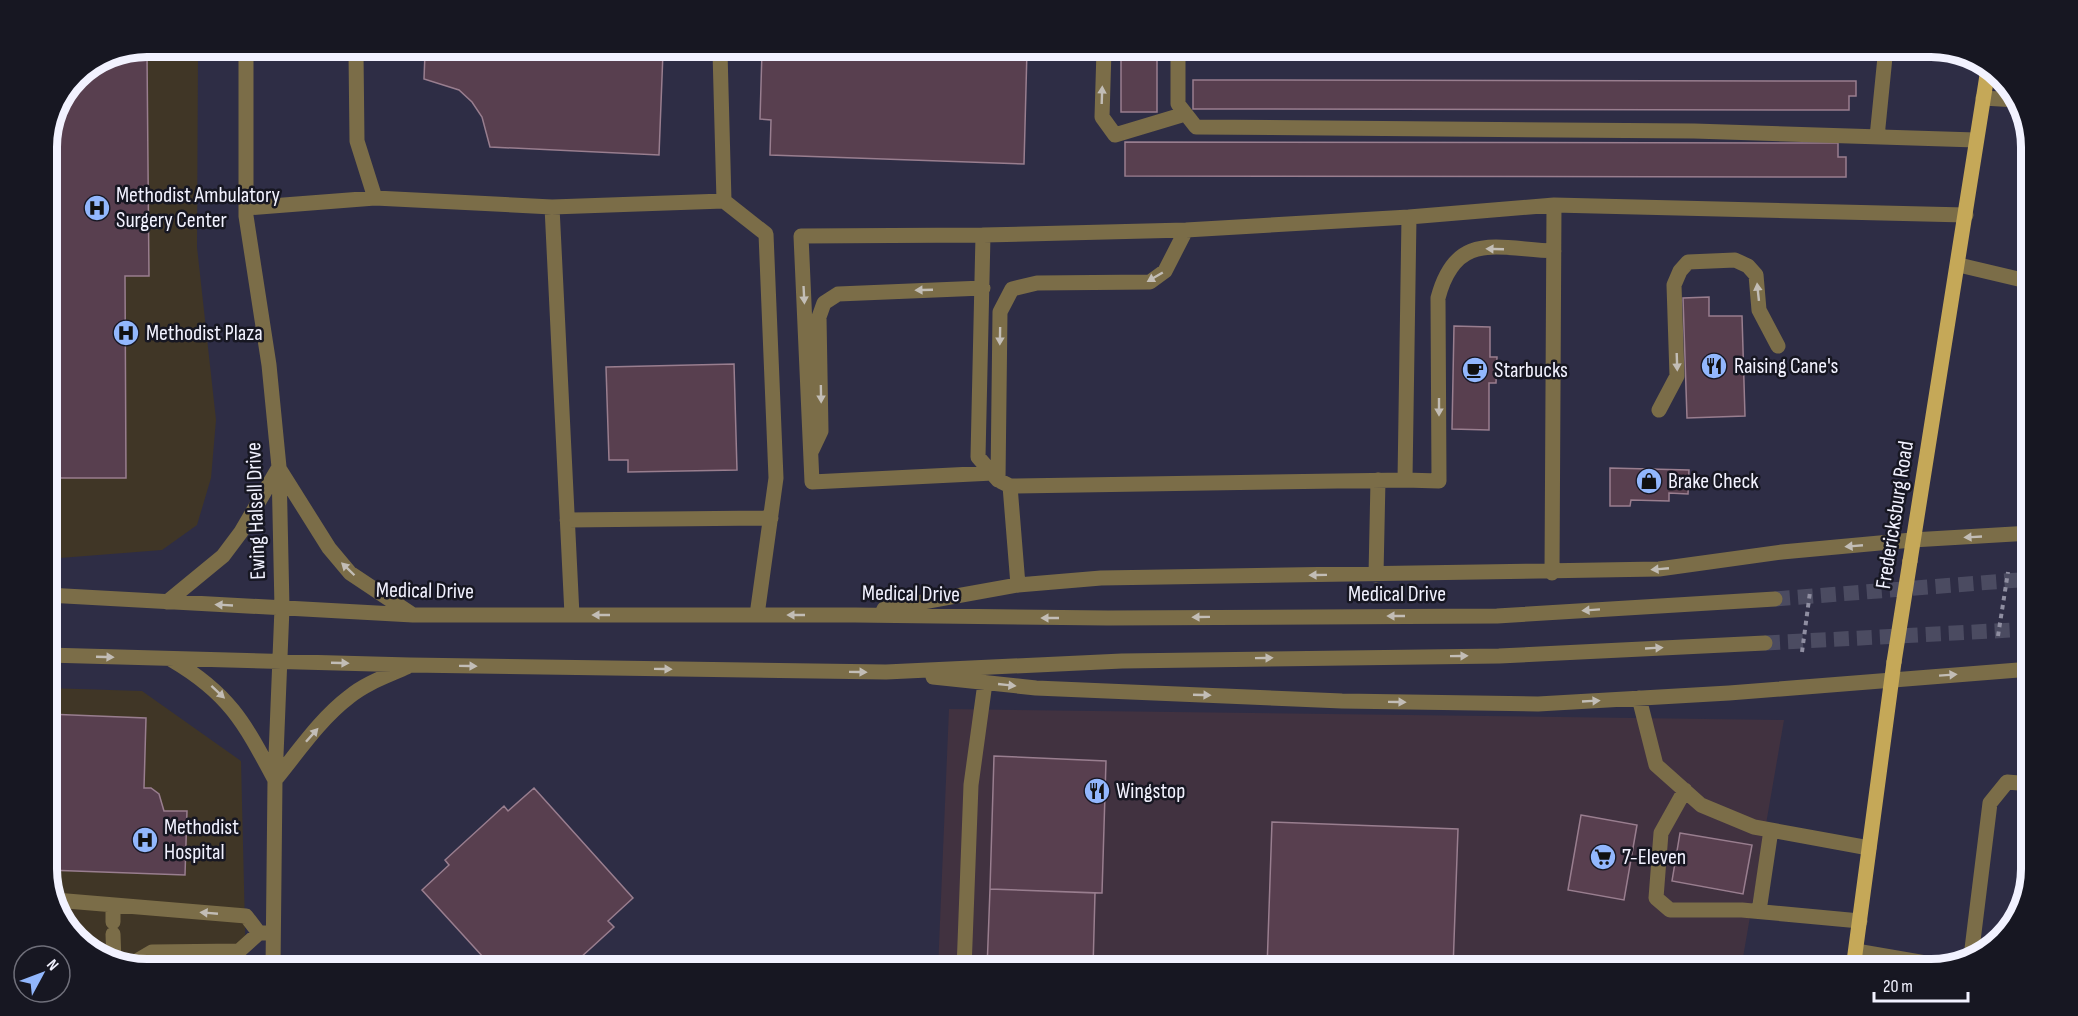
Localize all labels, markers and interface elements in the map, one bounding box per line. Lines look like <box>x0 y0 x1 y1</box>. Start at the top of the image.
one-way arrow <box>1098 85 1107 104</box>
place label: Methodist Ambulatory Surgery Center <box>116 182 280 234</box>
hospital icon: Methodist Ambulatory Surgery Center <box>82 193 112 223</box>
one-way arrow <box>1486 244 1505 253</box>
one-way arrow <box>1146 271 1163 282</box>
one-way arrow <box>1753 282 1763 301</box>
one-way arrow <box>799 285 808 304</box>
one-way arrow <box>915 285 934 294</box>
hospital icon: Methodist Plaza <box>111 318 141 348</box>
place label: Methodist Plaza <box>146 320 263 347</box>
one-way arrow <box>995 327 1005 346</box>
restaurant icon: Raising Cane's <box>1699 351 1729 381</box>
one-way arrow <box>1672 353 1681 372</box>
place label: Raising Cane's <box>1734 353 1839 380</box>
cafe icon: Starbucks <box>1460 355 1490 385</box>
place label: Starbucks <box>1494 357 1568 384</box>
one-way arrow <box>816 384 825 403</box>
one-way arrow <box>1434 397 1444 416</box>
street label: Fredericksburg Road <box>1870 439 1920 591</box>
street label: Ewing Halsell Drive <box>240 442 272 580</box>
shop icon: Brake Check <box>1634 466 1664 496</box>
place label: Brake Check <box>1668 468 1759 495</box>
one-way arrow <box>1963 532 1982 541</box>
one-way arrow <box>1844 541 1863 551</box>
one-way arrow <box>341 562 356 576</box>
one-way arrow <box>1651 564 1670 574</box>
one-way arrow <box>1309 571 1328 580</box>
street label: Medical Drive <box>376 577 474 605</box>
street label: Medical Drive <box>862 580 960 608</box>
street label: Medical Drive <box>1348 581 1446 608</box>
one-way arrow <box>214 600 233 609</box>
one-way arrow <box>1581 606 1600 615</box>
one-way arrow <box>592 610 611 620</box>
one-way arrow <box>787 610 806 620</box>
one-way arrow <box>1387 611 1406 621</box>
one-way arrow <box>1040 613 1059 623</box>
one-way arrow <box>1192 613 1211 622</box>
one-way arrow <box>1644 644 1663 653</box>
one-way arrow <box>1450 651 1469 661</box>
one-way arrow <box>96 652 115 661</box>
one-way arrow <box>1255 653 1274 663</box>
one-way arrow <box>330 658 349 667</box>
one-way arrow <box>459 661 478 671</box>
one-way arrow <box>654 664 673 674</box>
one-way arrow <box>849 667 868 676</box>
one-way arrow <box>1939 670 1958 680</box>
one-way arrow <box>998 680 1017 690</box>
one-way arrow <box>210 685 224 699</box>
one-way arrow <box>1192 691 1211 700</box>
one-way arrow <box>1387 697 1406 707</box>
one-way arrow <box>1582 697 1601 706</box>
one-way arrow <box>305 728 318 743</box>
restaurant icon: Wingstop <box>1082 776 1112 806</box>
place label: Wingstop <box>1116 778 1185 805</box>
place label: Methodist Hospital <box>164 814 239 866</box>
hospital icon: Methodist Hospital <box>130 825 160 855</box>
supermarket icon: 7-Eleven <box>1588 842 1618 872</box>
place label: 7-Eleven <box>1622 844 1686 871</box>
one-way arrow <box>199 909 218 918</box>
north arrow <box>12 944 72 1004</box>
text: N <box>42 956 62 975</box>
scale bar <box>1874 965 1968 1003</box>
text: 20 m <box>1883 976 1913 997</box>

